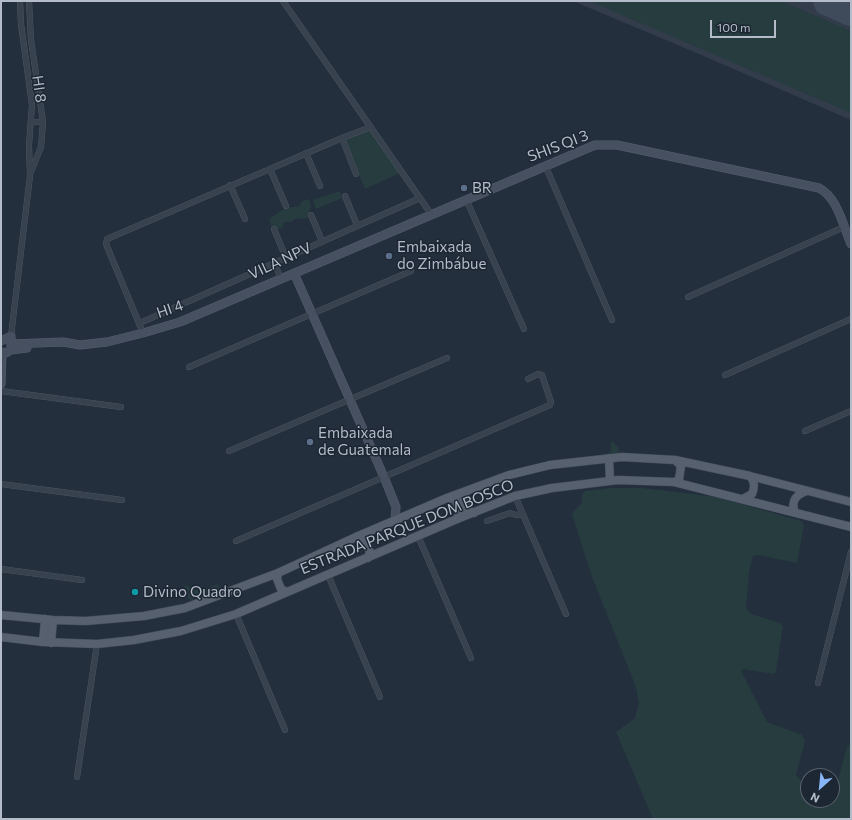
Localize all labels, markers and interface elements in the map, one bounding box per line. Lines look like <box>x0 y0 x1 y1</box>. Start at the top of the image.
scale bar <box>712 12 778 38</box>
text: 100 m <box>717 20 751 34</box>
street label: HI 8 <box>28 74 50 104</box>
street label: SHIS QI 3 <box>525 126 591 166</box>
place label: BR <box>472 179 492 197</box>
marker: BR <box>459 183 469 193</box>
place label: Embaixada do Zimbábue <box>397 238 486 273</box>
street label: VILA NPV <box>246 239 314 283</box>
marker: Embaixada do Zimbábue <box>384 251 394 261</box>
street label: HI 4 <box>154 296 186 322</box>
place label: Embaixada de Guatemala <box>318 424 411 459</box>
marker: Embaixada de Guatemala <box>305 437 315 447</box>
street label: ESTRADA PARQUE DOM BOSCO <box>298 476 516 578</box>
place label: Divino Quadro <box>143 583 242 601</box>
marker: Divino Quadro <box>130 587 140 597</box>
north arrow <box>800 768 840 808</box>
text: N <box>808 791 821 806</box>

